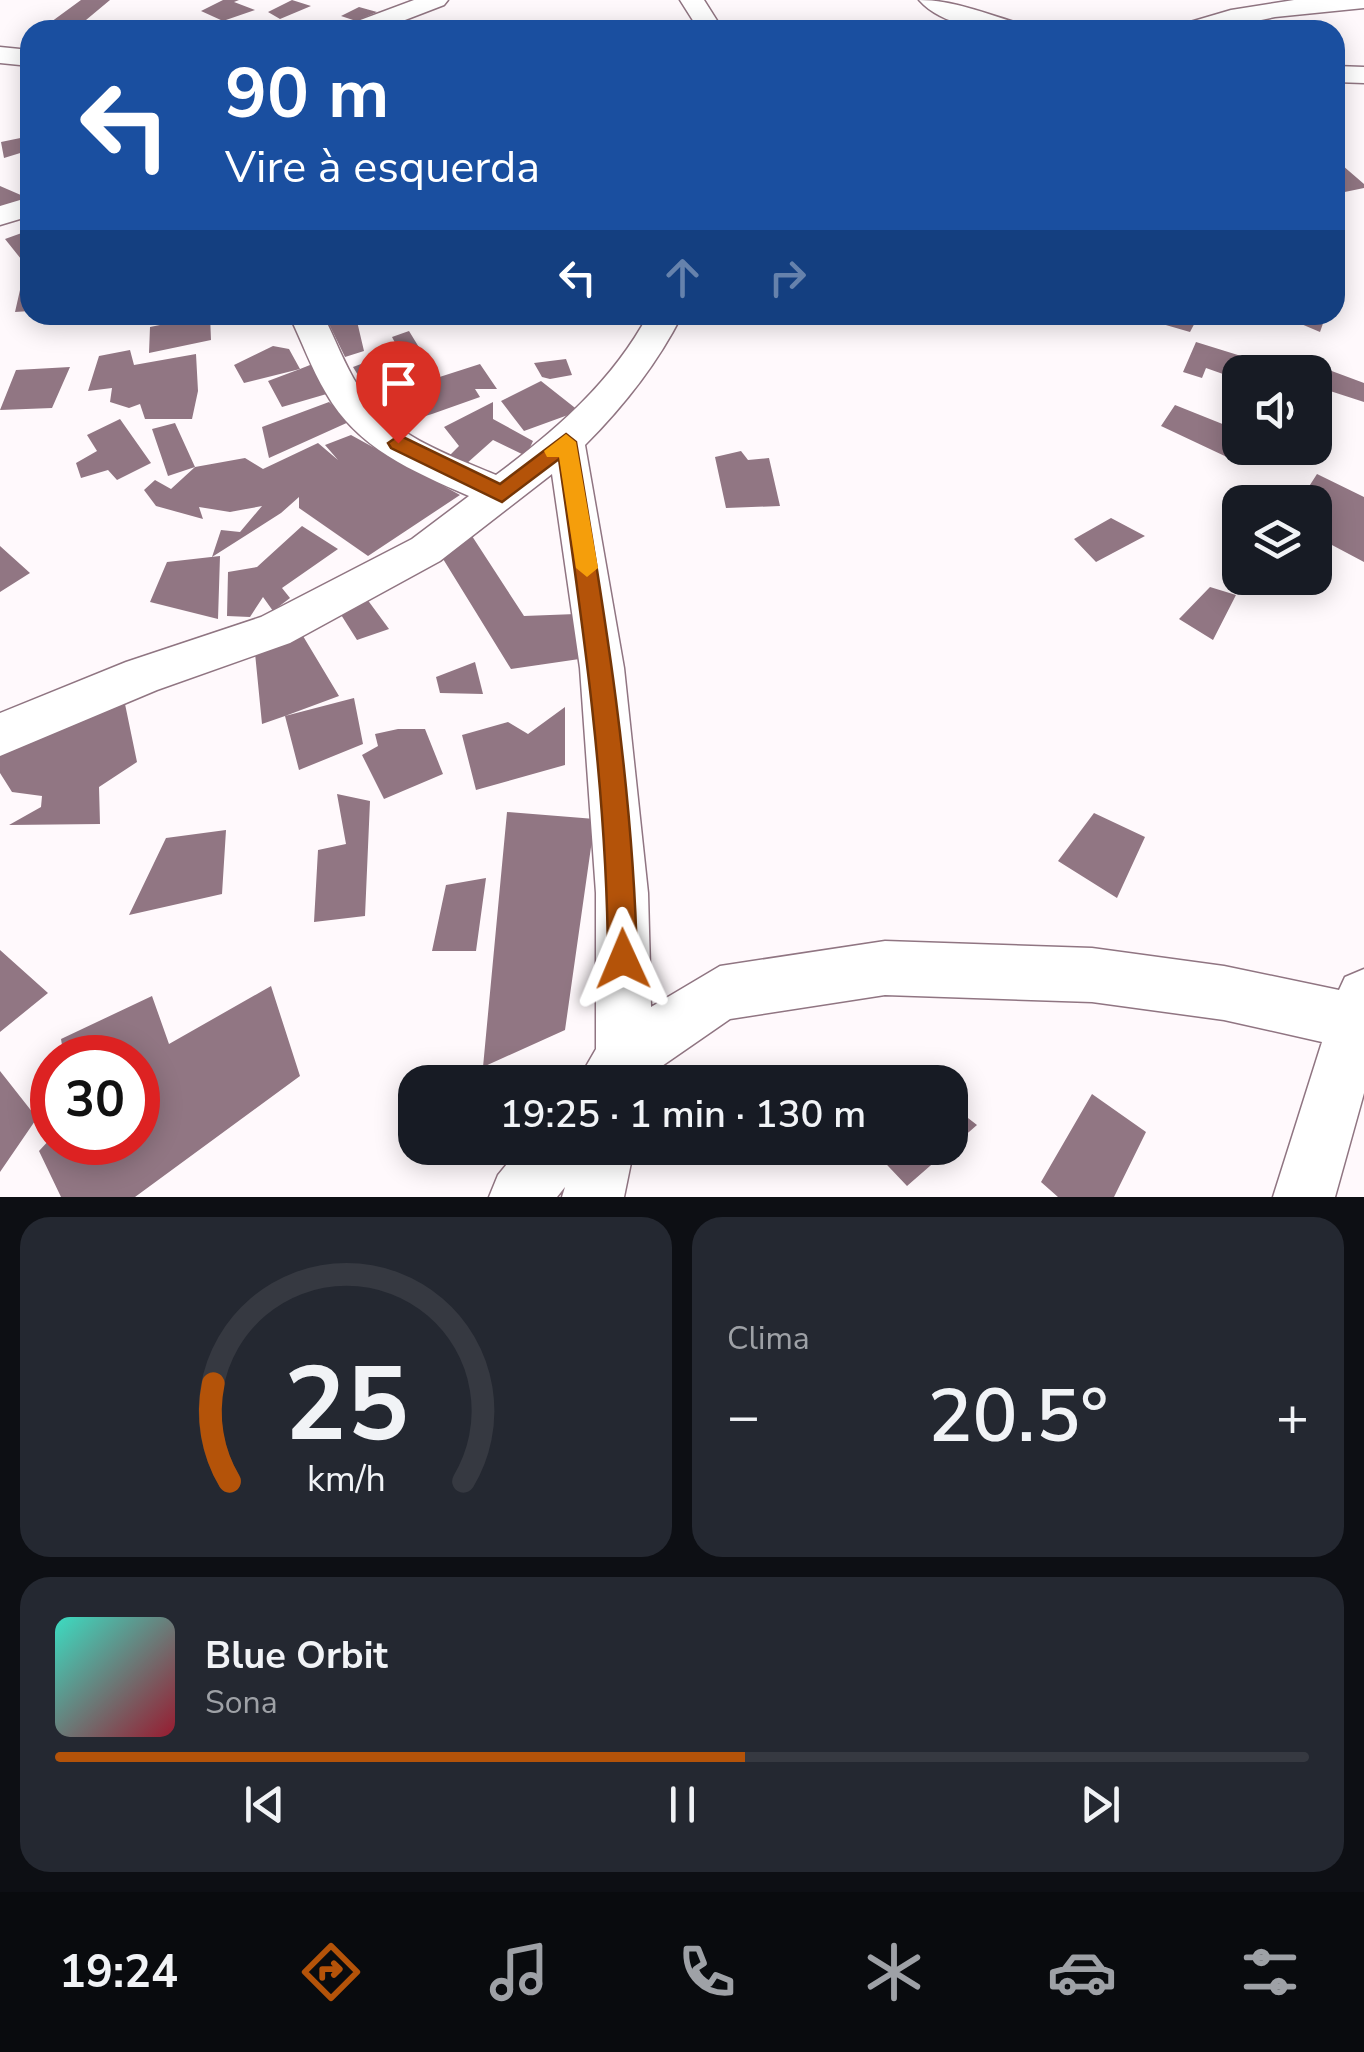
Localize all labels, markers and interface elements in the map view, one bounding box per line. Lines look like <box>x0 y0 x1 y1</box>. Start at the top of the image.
text: 90 m <box>225 46 389 142</box>
icon: left <box>60 60 190 190</box>
text: Vire à esquerda <box>225 137 540 198</box>
icon: left <box>550 250 605 305</box>
icon: ahead <box>655 250 710 305</box>
icon: right <box>760 250 815 305</box>
pin <box>356 341 441 444</box>
map controls <box>1222 355 1332 595</box>
button: sound <box>1222 355 1332 465</box>
icon: arrive <box>371 356 426 411</box>
button: layers <box>1222 485 1332 595</box>
position arrow <box>571 907 675 1011</box>
speed limit sign: 30 <box>30 1035 160 1165</box>
text: 19:25 · 1 min · 130 m <box>500 1089 866 1140</box>
text: Clima <box>727 1317 810 1360</box>
text: 25 <box>284 1334 408 1476</box>
text: 20.5° <box>928 1365 1108 1467</box>
text: − <box>727 1379 760 1454</box>
text: + <box>1276 1379 1309 1454</box>
text: km/h <box>307 1455 385 1504</box>
text: Blue Orbit <box>205 1630 388 1681</box>
text: Sona <box>205 1681 278 1724</box>
icon: previous <box>237 1777 292 1832</box>
icon: pause <box>655 1777 710 1832</box>
icon: next <box>1073 1777 1128 1832</box>
icon: directions <box>296 1937 366 2007</box>
icon: music <box>484 1937 554 2007</box>
icon: phone <box>672 1937 742 2007</box>
icon: climate <box>859 1937 929 2007</box>
icon: car <box>1047 1937 1117 2007</box>
icon: filters <box>1235 1937 1305 2007</box>
text: 19:24 <box>59 1942 178 2003</box>

